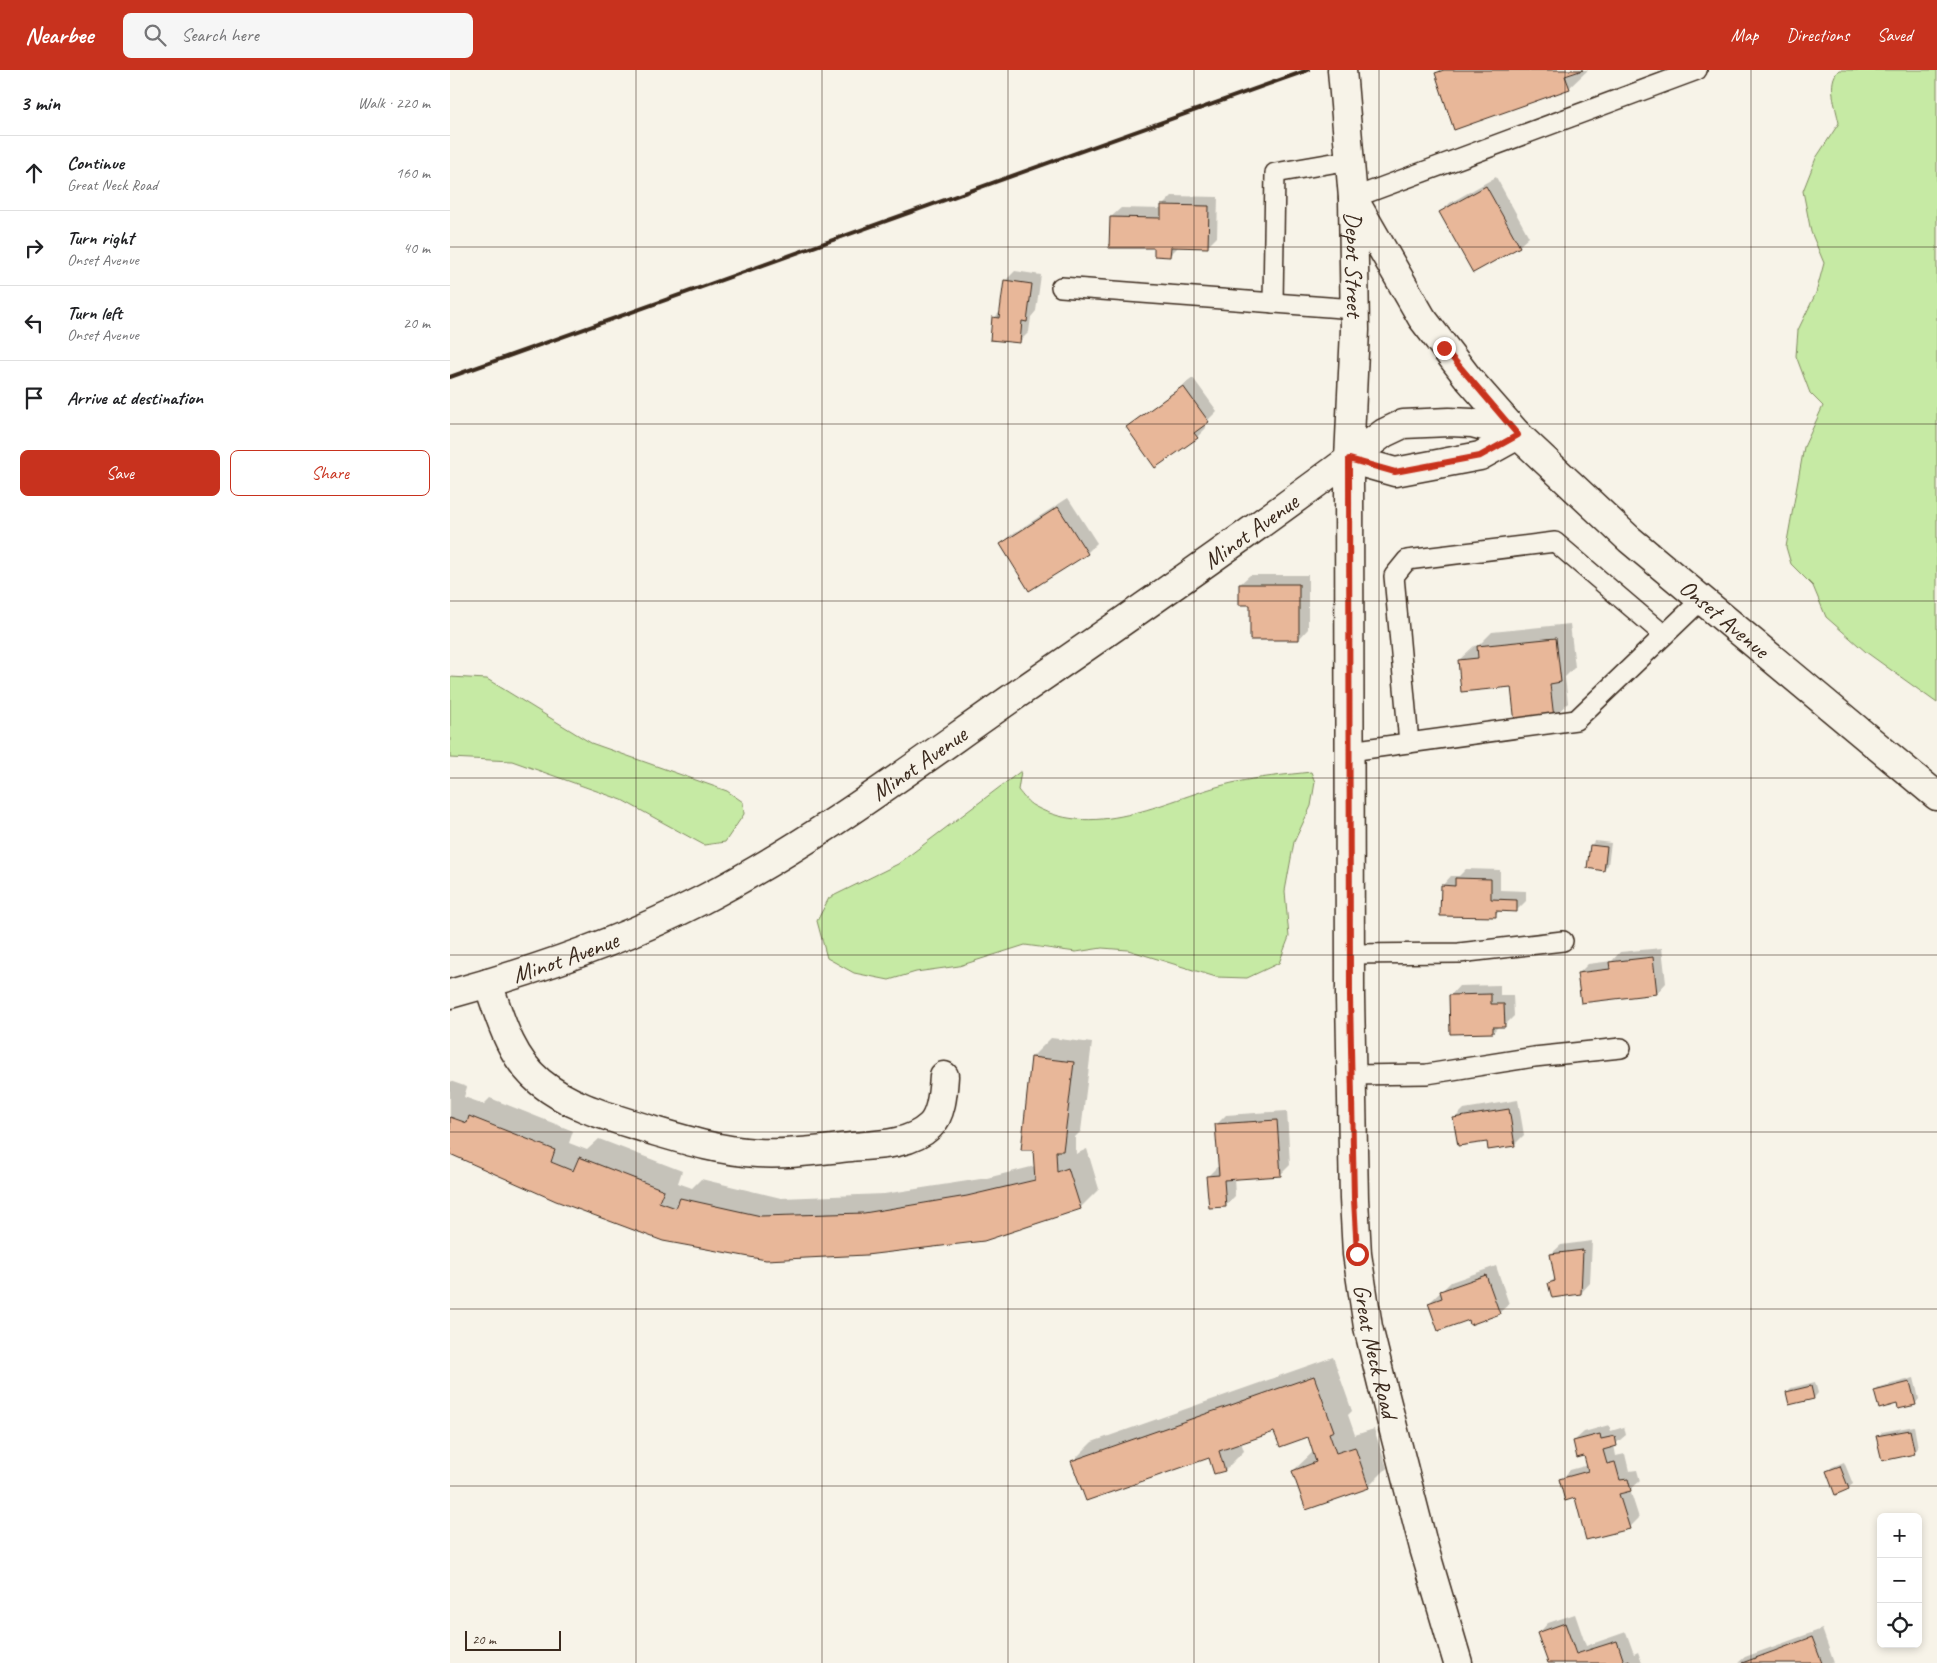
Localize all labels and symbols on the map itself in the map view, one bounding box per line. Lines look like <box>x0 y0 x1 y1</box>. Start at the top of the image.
street label: Depot Street <box>1338 212 1370 319</box>
route end <box>1433 337 1456 360</box>
street label: Minot Avenue <box>1197 485 1306 575</box>
street label: Onset Avenue <box>1673 572 1777 666</box>
street label: Minot Avenue <box>865 718 974 807</box>
street label: Minot Avenue <box>509 924 625 990</box>
route start <box>1346 1243 1369 1266</box>
street label: Great Neck Road <box>1347 1282 1406 1424</box>
scale bar <box>465 1628 561 1651</box>

